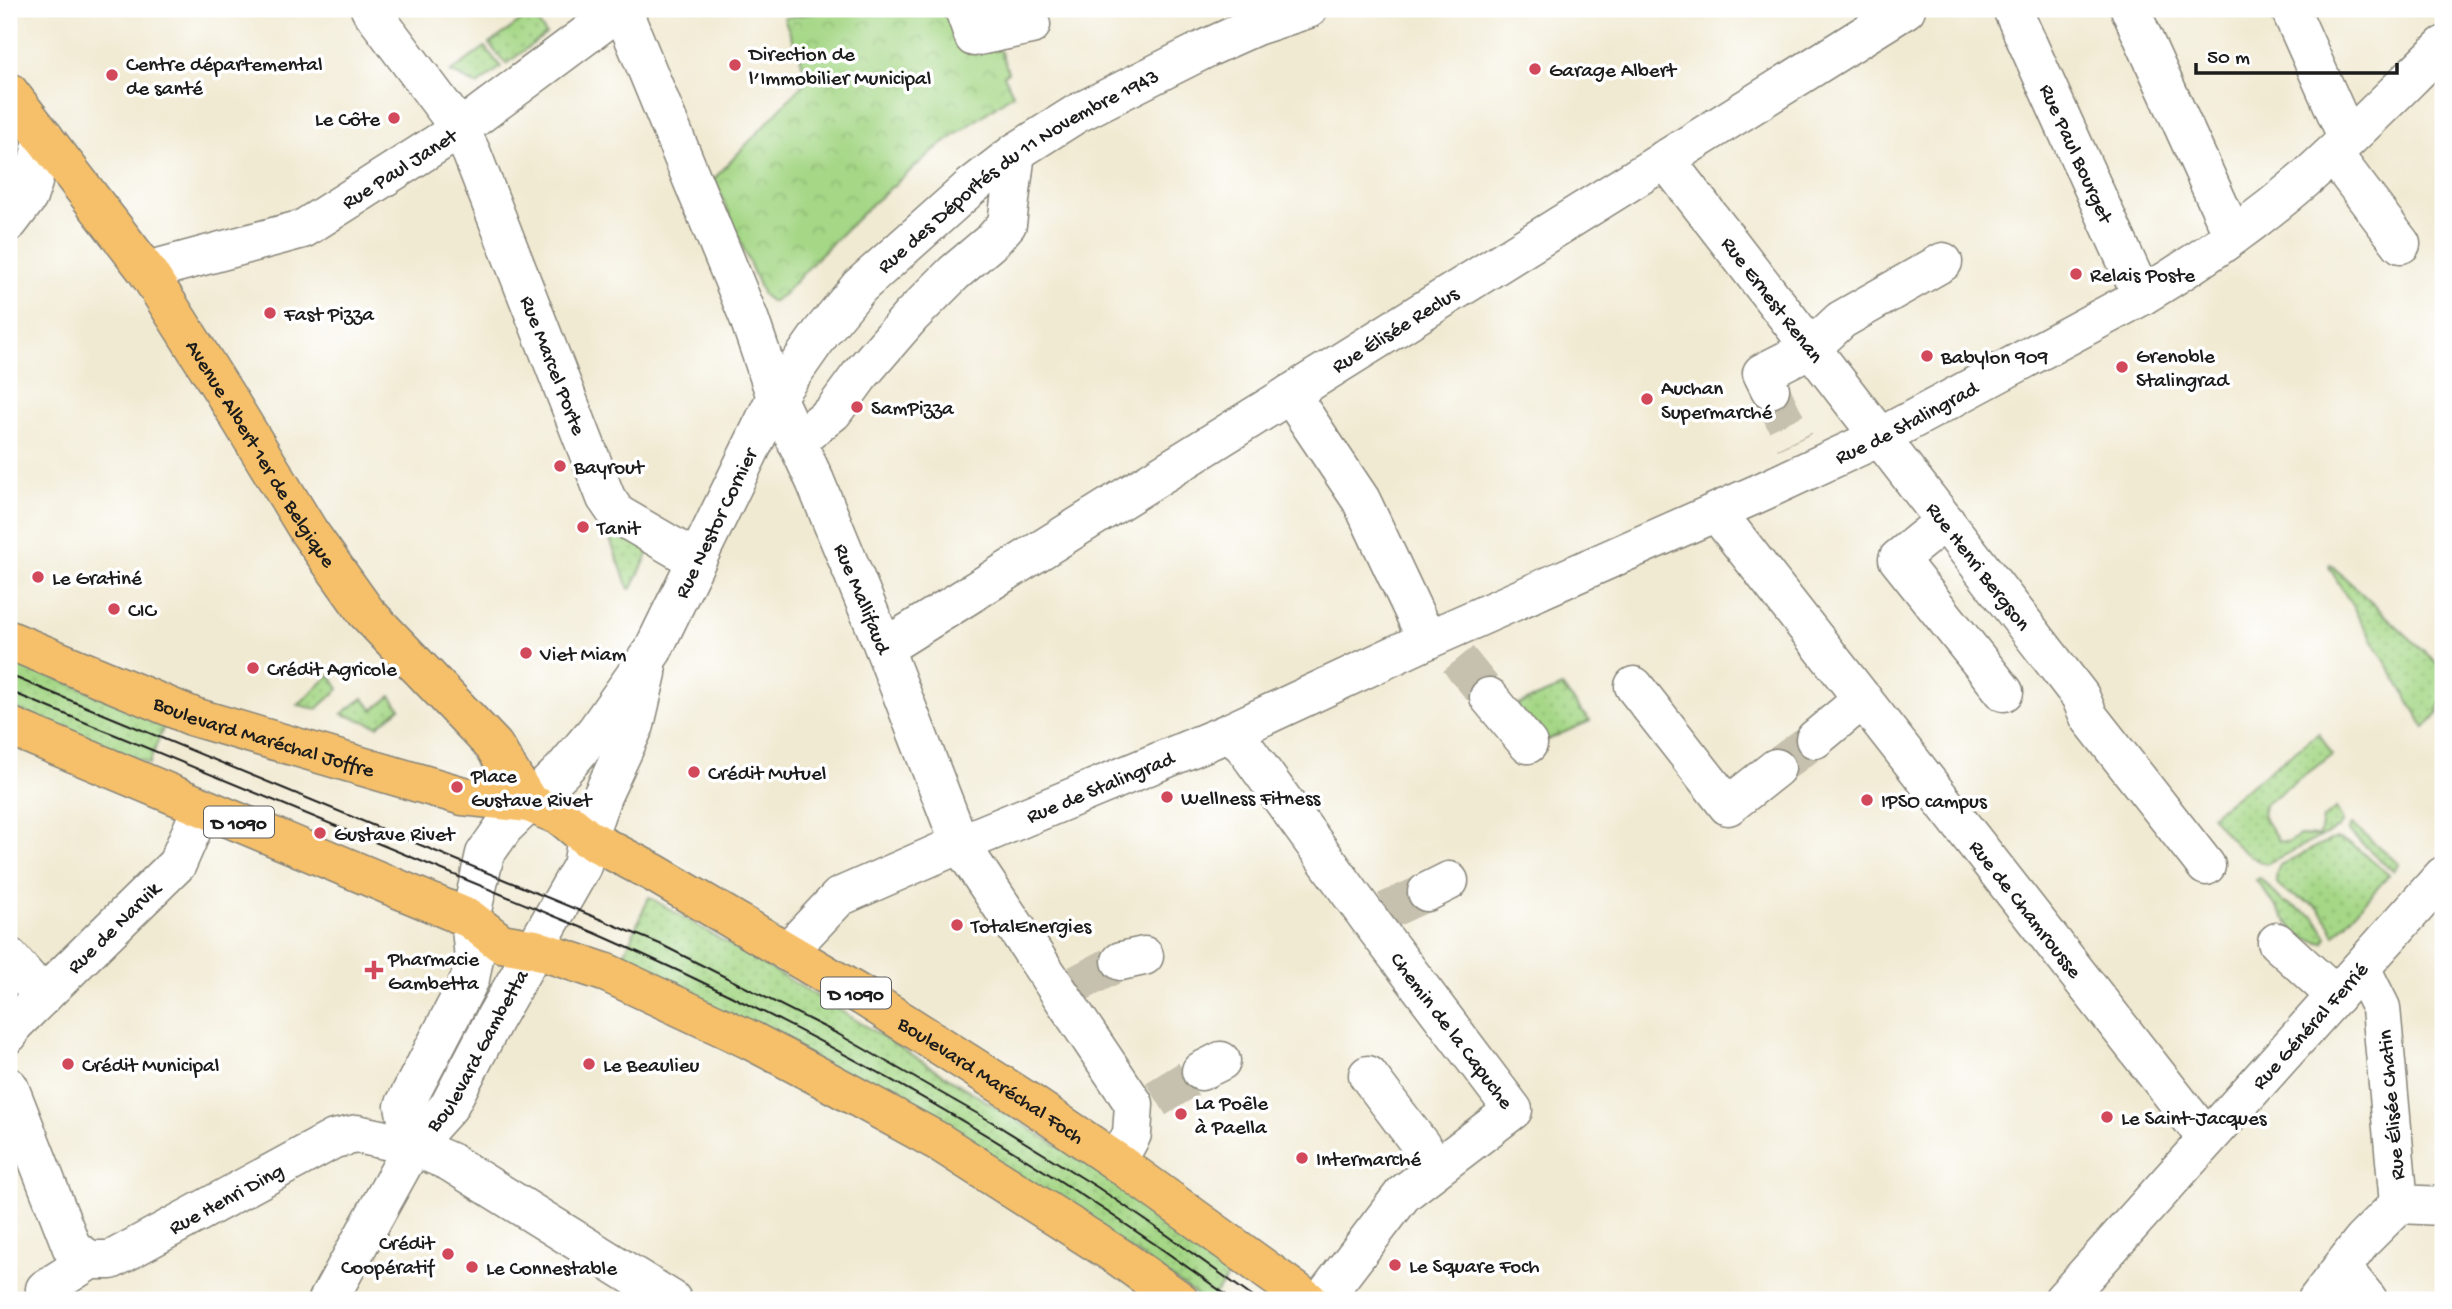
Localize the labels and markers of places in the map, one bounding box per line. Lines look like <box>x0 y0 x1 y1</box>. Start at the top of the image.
place label: Direction de l’Immobilier Municipal <box>747 44 931 93</box>
place label: Centre départemental de santé <box>126 54 323 103</box>
marker: Direction de l’Immobilier Municipal <box>727 57 743 73</box>
place label: Garage Albert <box>1549 60 1678 85</box>
marker: Garage Albert <box>1527 61 1543 77</box>
marker: Centre départemental de santé <box>104 67 120 83</box>
place label: Le Côte <box>315 109 381 134</box>
marker: Le Côte <box>386 110 402 126</box>
place label: Relais Poste <box>2090 265 2196 290</box>
marker: Relais Poste <box>2068 266 2084 282</box>
place label: Fast Pizza <box>283 304 375 329</box>
marker: Fast Pizza <box>262 305 278 321</box>
place label: Grenoble Stalingrad <box>2136 346 2230 395</box>
place label: Babylon 909 <box>1940 347 2049 372</box>
marker: Babylon 909 <box>1919 348 1935 364</box>
marker: Grenoble Stalingrad <box>2114 359 2130 375</box>
place label: Auchan Supermarché <box>1661 378 1774 427</box>
marker: Auchan Supermarché <box>1639 391 1655 407</box>
place label: SamPizza <box>871 398 955 423</box>
marker: SamPizza <box>849 399 865 415</box>
place label: Bayrout <box>573 457 646 482</box>
marker: Bayrout <box>552 458 568 474</box>
place label: Tanit <box>596 518 642 543</box>
marker: Tanit <box>575 519 591 535</box>
place label: Le Gratiné <box>52 568 143 593</box>
marker: Le Gratiné <box>30 569 46 585</box>
place label: CIC <box>128 600 157 625</box>
marker: CIC <box>106 601 122 617</box>
place label: Viet Miam <box>539 644 626 669</box>
marker: Viet Miam <box>518 645 534 661</box>
place label: Crédit Agricole <box>267 659 398 684</box>
marker: Crédit Agricole <box>245 660 261 676</box>
place label: Crédit Mutuel <box>708 763 826 788</box>
marker: Crédit Mutuel <box>686 764 702 780</box>
place label: Place Gustave Rivet <box>470 766 594 815</box>
marker: Place Gustave Rivet <box>449 779 465 795</box>
place label: Wellness Fitness <box>1181 788 1322 813</box>
marker: Wellness Fitness <box>1159 789 1175 805</box>
place label: IPSO campus <box>1881 791 1988 816</box>
marker: IPSO campus <box>1859 792 1875 808</box>
place label: Gustave Rivet <box>334 824 457 849</box>
marker: Gustave Rivet <box>312 825 328 841</box>
place label: TotalEnergies <box>970 916 1093 941</box>
marker: TotalEnergies <box>949 917 965 933</box>
place label: Pharmacie Gambetta <box>387 949 480 998</box>
marker: Pharmacie Gambetta <box>366 962 382 978</box>
place label: Crédit Municipal <box>82 1055 219 1080</box>
place label: Le Beaulieu <box>603 1055 700 1080</box>
marker: Crédit Municipal <box>60 1056 76 1072</box>
marker: Le Beaulieu <box>581 1056 597 1072</box>
place label: La Poêle à Paella <box>1195 1093 1269 1142</box>
marker: La Poêle à Paella <box>1173 1106 1189 1122</box>
place label: Le Saint-Jacques <box>2121 1108 2268 1133</box>
marker: Le Saint-Jacques <box>2099 1109 2115 1125</box>
place label: Intermarché <box>1316 1149 1422 1174</box>
marker: Intermarché <box>1294 1150 1310 1166</box>
place label: Crédit Coopératif <box>341 1233 436 1282</box>
marker: Crédit Coopératif <box>440 1246 456 1262</box>
place label: Le Square Foch <box>1409 1256 1540 1281</box>
marker: Le Square Foch <box>1387 1257 1403 1273</box>
place label: Le Connestable <box>486 1258 618 1283</box>
marker: Le Connestable <box>464 1259 480 1275</box>

